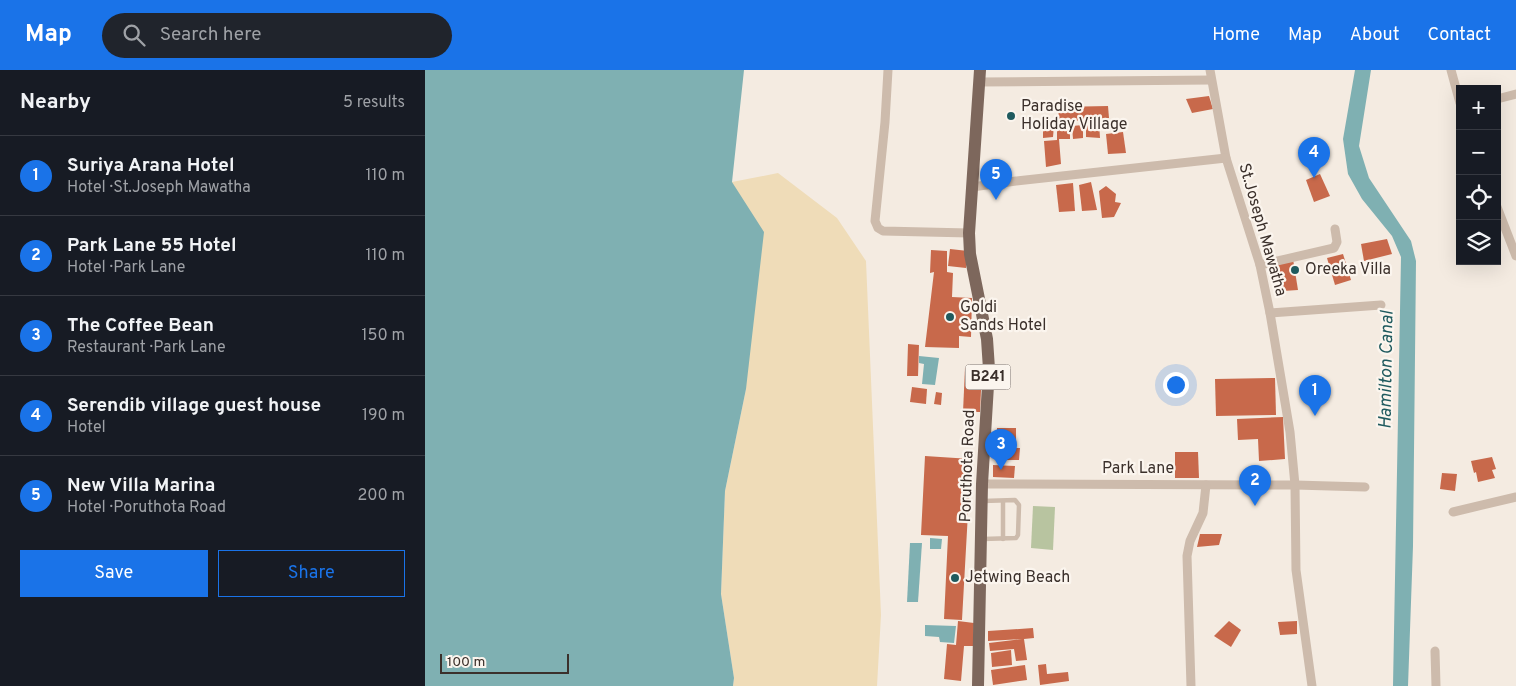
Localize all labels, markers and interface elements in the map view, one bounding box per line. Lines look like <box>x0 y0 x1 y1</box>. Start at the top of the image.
search box <box>102 13 452 58</box>
text: Map <box>25 20 72 50</box>
icon: search <box>120 21 148 49</box>
text: Search here <box>160 23 261 47</box>
text: Home <box>1212 24 1260 47</box>
text: Map <box>1288 24 1322 47</box>
text: About <box>1350 24 1399 47</box>
text: Contact <box>1427 24 1491 47</box>
map controls <box>1456 85 1501 265</box>
button: + <box>1456 85 1501 130</box>
text: Nearby <box>20 89 91 116</box>
text: 5 results <box>343 93 405 113</box>
place label: Paradise Holiday Village <box>1021 97 1127 135</box>
marker: Paradise Holiday Village <box>1005 110 1017 122</box>
button: − <box>1456 130 1501 175</box>
pin: 4 <box>1298 137 1330 178</box>
text: Suriya Arana Hotel <box>67 154 234 178</box>
pin: 5 <box>980 159 1012 200</box>
street label: St.Joseph Mawatha <box>1233 161 1291 299</box>
text: 1 <box>33 166 39 186</box>
text: 110 m <box>365 166 405 186</box>
button: locate <box>1456 175 1501 220</box>
text: Hotel · St.Joseph Mawatha <box>67 178 251 198</box>
button: layers <box>1456 220 1501 265</box>
text: Park Lane 55 Hotel <box>67 234 236 258</box>
text: 2 <box>31 246 41 266</box>
text: 110 m <box>365 246 405 266</box>
text: Hotel · Park Lane <box>67 258 185 278</box>
place label: Oreeka Villa <box>1305 260 1391 280</box>
marker: Oreeka Villa <box>1289 264 1301 276</box>
place label: Goldi Sands Hotel <box>960 298 1046 336</box>
water label: Hamilton Canal <box>1374 309 1400 429</box>
marker: Goldi Sands Hotel <box>944 311 956 323</box>
text: The Coffee Bean <box>67 314 214 338</box>
text: 3 <box>31 326 41 346</box>
text: 150 m <box>362 326 405 346</box>
text: Restaurant · Park Lane <box>67 338 226 358</box>
road number: B241 <box>965 364 1011 390</box>
your location <box>1163 372 1189 398</box>
pin: 1 <box>1299 375 1331 416</box>
text: Serendib village guest house <box>67 394 321 418</box>
text: 4 <box>31 406 41 426</box>
text: 190 m <box>362 406 405 426</box>
street label: Poruthota Road <box>956 409 980 523</box>
text: Hotel <box>67 418 106 438</box>
pin: 3 <box>985 429 1017 470</box>
street label: Park Lane <box>1102 459 1174 479</box>
pin: 2 <box>1239 465 1271 506</box>
text: New Villa Marina <box>67 474 215 498</box>
text: 5 <box>31 486 41 506</box>
text: 200 m <box>357 486 405 506</box>
text: Hotel · Poruthota Road <box>67 498 226 518</box>
button: Save <box>20 550 208 597</box>
button: Share <box>218 550 405 597</box>
place label: Jetwing Beach <box>965 568 1070 588</box>
marker: Jetwing Beach <box>949 572 961 584</box>
scale bar <box>440 651 569 674</box>
text: 100 m <box>447 654 485 671</box>

